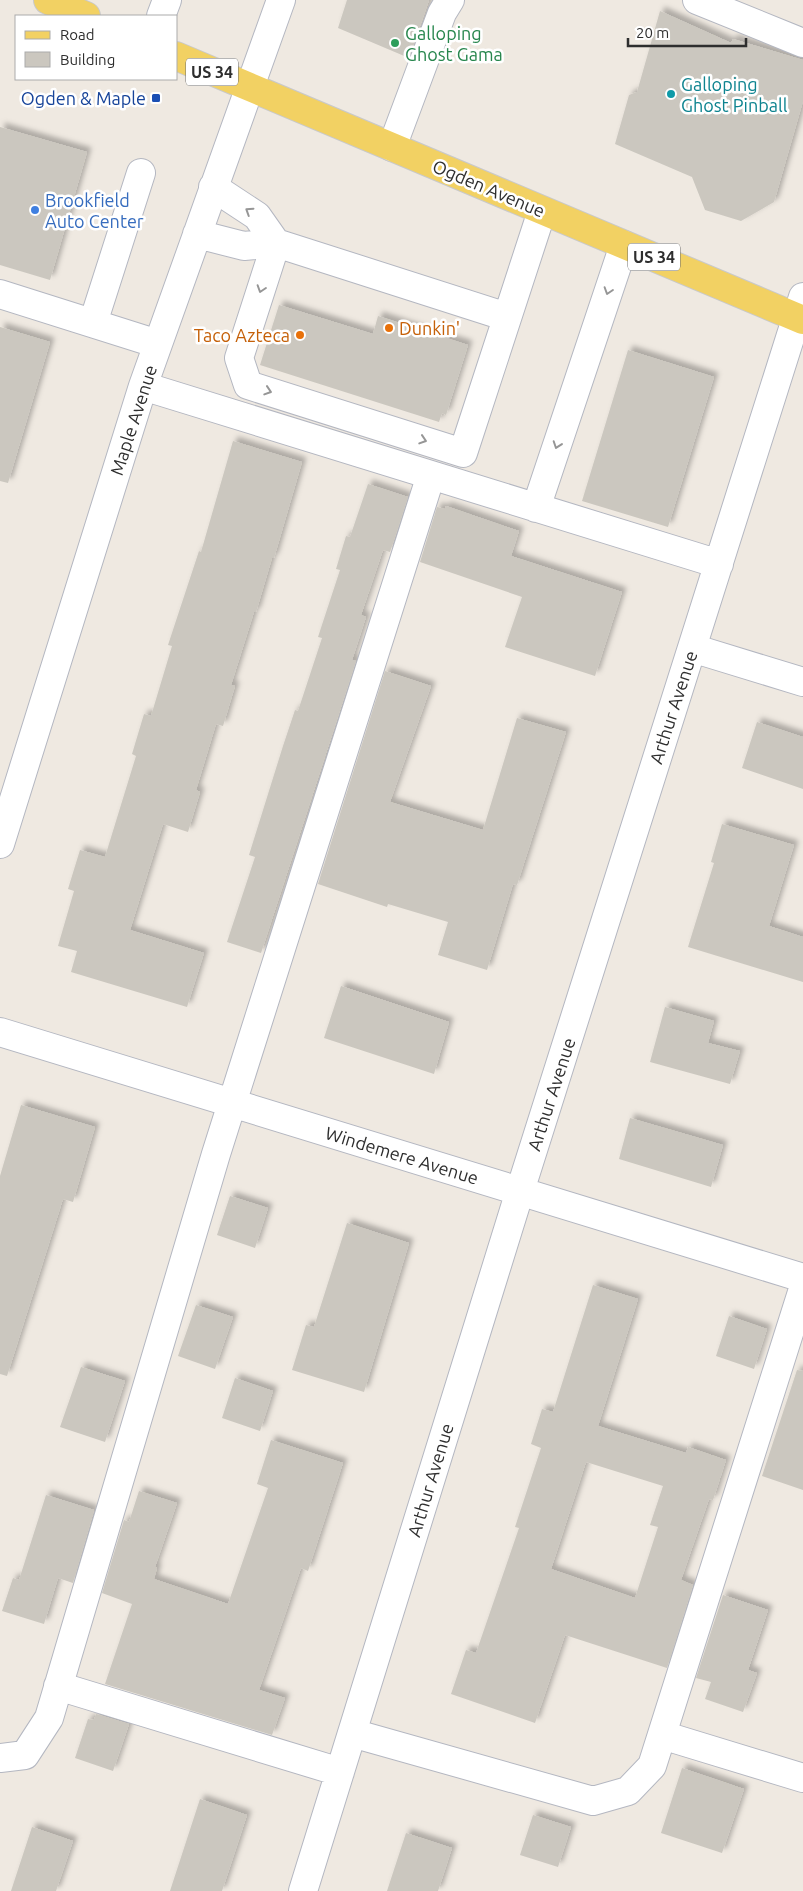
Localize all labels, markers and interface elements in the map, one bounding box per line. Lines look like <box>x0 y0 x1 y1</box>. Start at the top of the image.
legend <box>15 15 178 80</box>
scale bar <box>628 15 746 47</box>
place label: Galloping Ghost Gama <box>405 23 503 64</box>
text: 20 m <box>636 24 669 41</box>
text: Road <box>60 26 95 43</box>
marker: Galloping Ghost Gama <box>389 37 401 49</box>
text: Building <box>60 51 115 68</box>
road number: US 34 <box>186 58 238 86</box>
place label: Galloping Ghost Pinball <box>681 74 788 115</box>
place label: Ogden & Maple <box>21 88 146 108</box>
marker: Galloping Ghost Pinball <box>665 88 677 100</box>
marker: Ogden & Maple <box>150 92 162 104</box>
street label: Ogden Avenue <box>430 155 548 221</box>
place label: Brookfield Auto Center <box>45 190 144 231</box>
marker: Brookfield Auto Center <box>29 204 41 216</box>
one-way arrow <box>245 207 254 217</box>
road number: US 34 <box>628 243 680 270</box>
one-way arrow <box>257 285 267 293</box>
one-way arrow <box>604 286 614 294</box>
place label: Dunkin' <box>399 318 460 338</box>
marker: Dunkin' <box>383 322 395 334</box>
place label: Taco Azteca <box>194 325 290 345</box>
marker: Taco Azteca <box>294 329 306 341</box>
street label: Maple Avenue <box>106 362 160 478</box>
one-way arrow <box>263 385 271 395</box>
one-way arrow <box>418 435 426 445</box>
one-way arrow <box>553 440 563 449</box>
street label: Arthur Avenue <box>645 648 701 766</box>
street label: Arthur Avenue <box>523 1035 579 1153</box>
street label: Windemere Avenue <box>323 1122 481 1188</box>
street label: Arthur Avenue <box>403 1421 457 1539</box>

